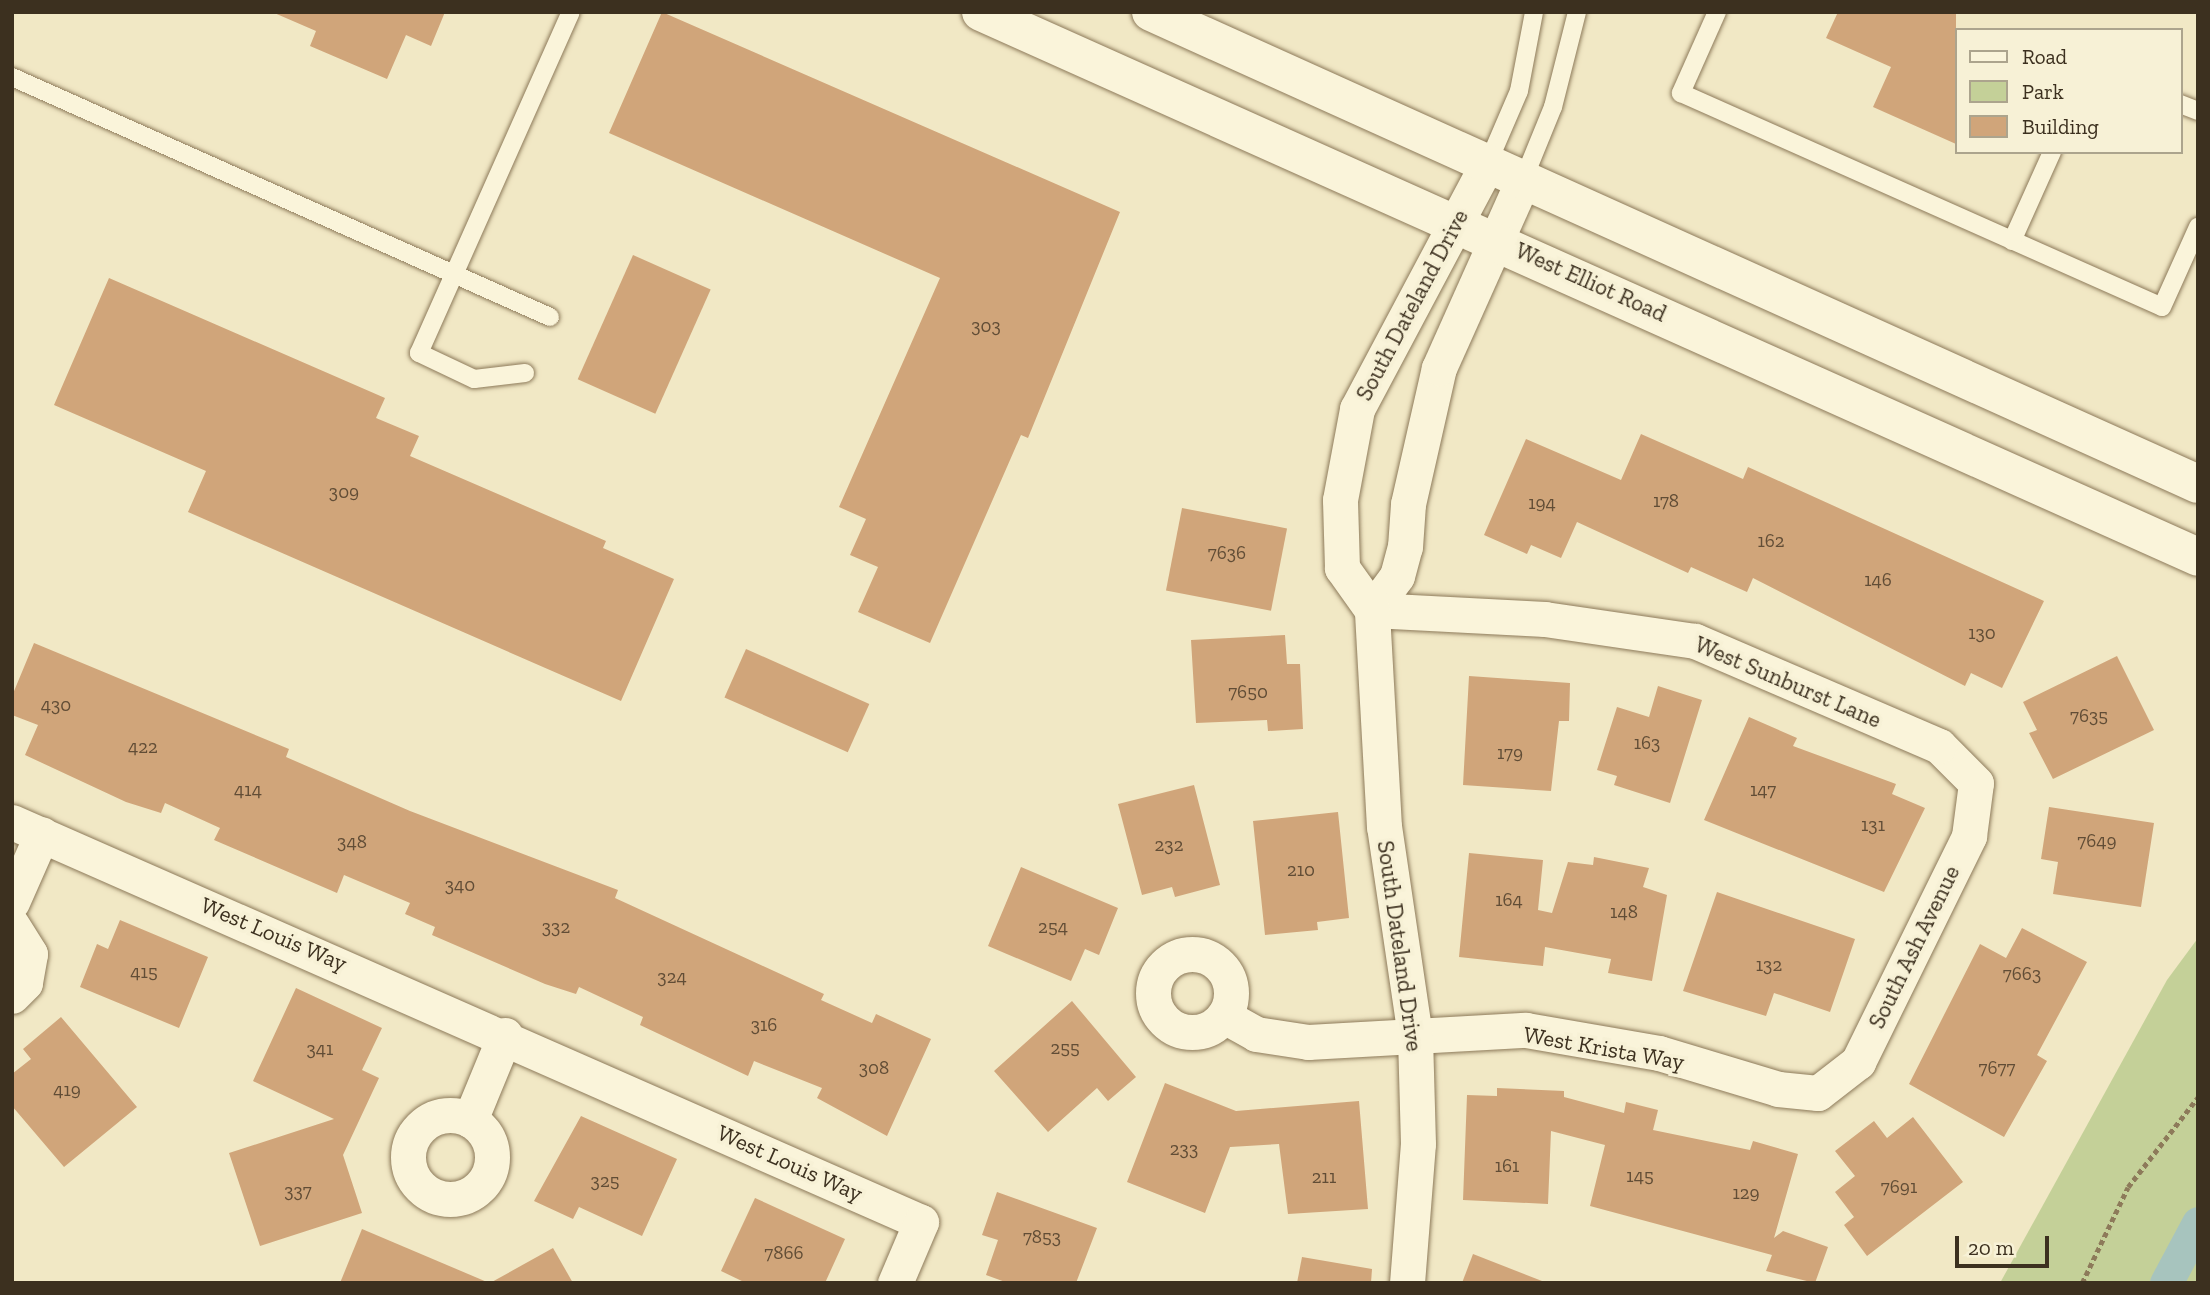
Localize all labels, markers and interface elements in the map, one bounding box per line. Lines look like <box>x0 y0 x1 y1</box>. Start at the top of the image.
legend <box>1954 28 2182 154</box>
text: Road <box>2022 44 2067 69</box>
text: Park <box>2022 79 2064 104</box>
text: Building <box>2022 114 2099 139</box>
street label: South Dateland Drive <box>1350 205 1474 405</box>
street label: West Elliot Road <box>1511 236 1671 328</box>
house number: 303 <box>971 315 1001 337</box>
house number: 309 <box>329 481 359 503</box>
house number: 178 <box>1653 490 1679 512</box>
house number: 194 <box>1528 492 1556 514</box>
house number: 162 <box>1757 530 1785 552</box>
house number: 7636 <box>1208 542 1246 564</box>
house number: 146 <box>1864 569 1892 591</box>
house number: 130 <box>1968 622 1996 644</box>
street label: West Sunburst Lane <box>1691 630 1885 734</box>
house number: 7650 <box>1228 681 1268 703</box>
house number: 430 <box>41 694 71 716</box>
house number: 7635 <box>2070 705 2108 727</box>
house number: 163 <box>1634 732 1660 754</box>
house number: 422 <box>128 736 158 758</box>
house number: 179 <box>1497 742 1523 764</box>
house number: 414 <box>234 779 262 801</box>
house number: 147 <box>1750 779 1776 801</box>
house number: 131 <box>1861 814 1885 836</box>
house number: 7649 <box>2077 830 2117 852</box>
house number: 348 <box>337 831 367 853</box>
house number: 232 <box>1155 834 1183 856</box>
street label: South Dateland Drive <box>1372 839 1428 1053</box>
house number: 210 <box>1287 859 1315 881</box>
street label: South Ash Avenue <box>1862 860 1966 1034</box>
house number: 340 <box>445 874 475 896</box>
house number: 164 <box>1495 889 1523 911</box>
street label: West Louis Way <box>196 891 352 977</box>
house number: 148 <box>1610 901 1638 923</box>
house number: 332 <box>542 916 570 938</box>
house number: 254 <box>1038 916 1068 938</box>
house number: 132 <box>1756 954 1782 976</box>
house number: 415 <box>130 961 158 983</box>
house number: 7663 <box>2003 963 2041 985</box>
house number: 324 <box>657 966 687 988</box>
house number: 316 <box>751 1014 777 1036</box>
street label: West Krista Way <box>1521 1020 1687 1076</box>
house number: 255 <box>1050 1037 1080 1059</box>
house number: 341 <box>307 1038 333 1060</box>
house number: 308 <box>859 1057 889 1079</box>
house number: 7677 <box>1979 1057 2015 1079</box>
house number: 419 <box>53 1079 81 1101</box>
street label: West Louis Way <box>713 1118 867 1208</box>
house number: 233 <box>1170 1138 1198 1160</box>
house number: 161 <box>1495 1155 1519 1177</box>
house number: 145 <box>1626 1165 1654 1187</box>
house number: 211 <box>1312 1166 1336 1188</box>
house number: 325 <box>591 1170 619 1192</box>
house number: 7691 <box>1881 1176 1917 1198</box>
house number: 337 <box>284 1180 312 1202</box>
house number: 129 <box>1732 1182 1760 1204</box>
scale bar <box>1958 1222 2052 1266</box>
house number: 7853 <box>1023 1226 1061 1248</box>
text: 20 m <box>1968 1235 2014 1260</box>
house number: 7866 <box>764 1242 804 1264</box>

